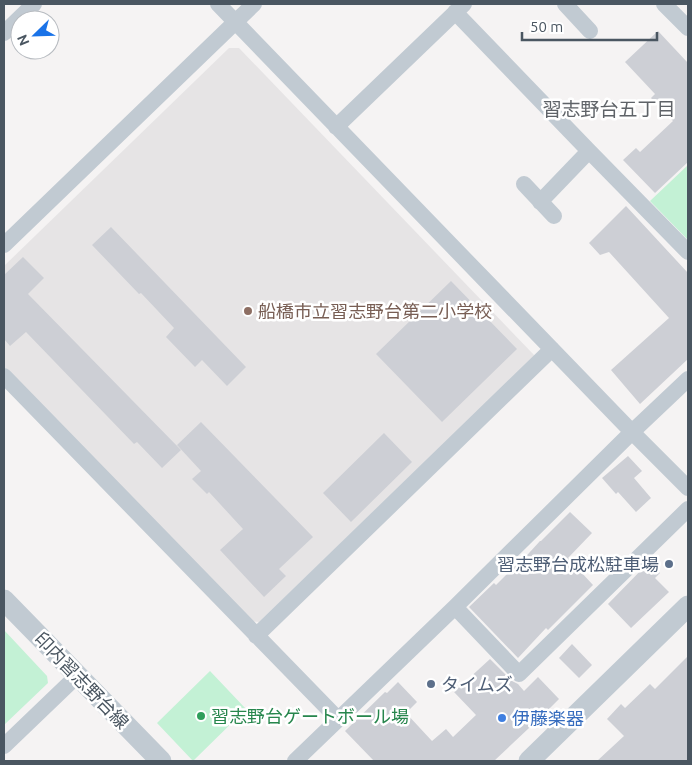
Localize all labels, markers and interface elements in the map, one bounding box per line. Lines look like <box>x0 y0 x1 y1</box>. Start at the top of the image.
north arrow <box>10 10 60 60</box>
scale bar <box>522 10 657 42</box>
text: 50 m <box>530 18 563 35</box>
text: N <box>14 32 32 48</box>
district label: 習志野台五丁目 <box>542 98 676 120</box>
place label: 船橋市立習志野台第二小学校 <box>258 301 492 321</box>
marker: 船橋市立習志野台第二小学校 <box>242 305 254 317</box>
place label: 習志野台成松駐車場 <box>497 554 659 574</box>
marker: 習志野台成松駐車場 <box>663 558 675 570</box>
street label: 印内習志野台線 <box>31 628 133 732</box>
place label: タイムズ <box>441 674 513 694</box>
marker: タイムズ <box>425 678 437 690</box>
place label: 習志野台ゲートボール場 <box>211 706 409 726</box>
place label: 伊藤楽器 <box>512 708 584 728</box>
marker: 習志野台ゲートボール場 <box>195 710 207 722</box>
marker: 伊藤楽器 <box>496 712 508 724</box>

